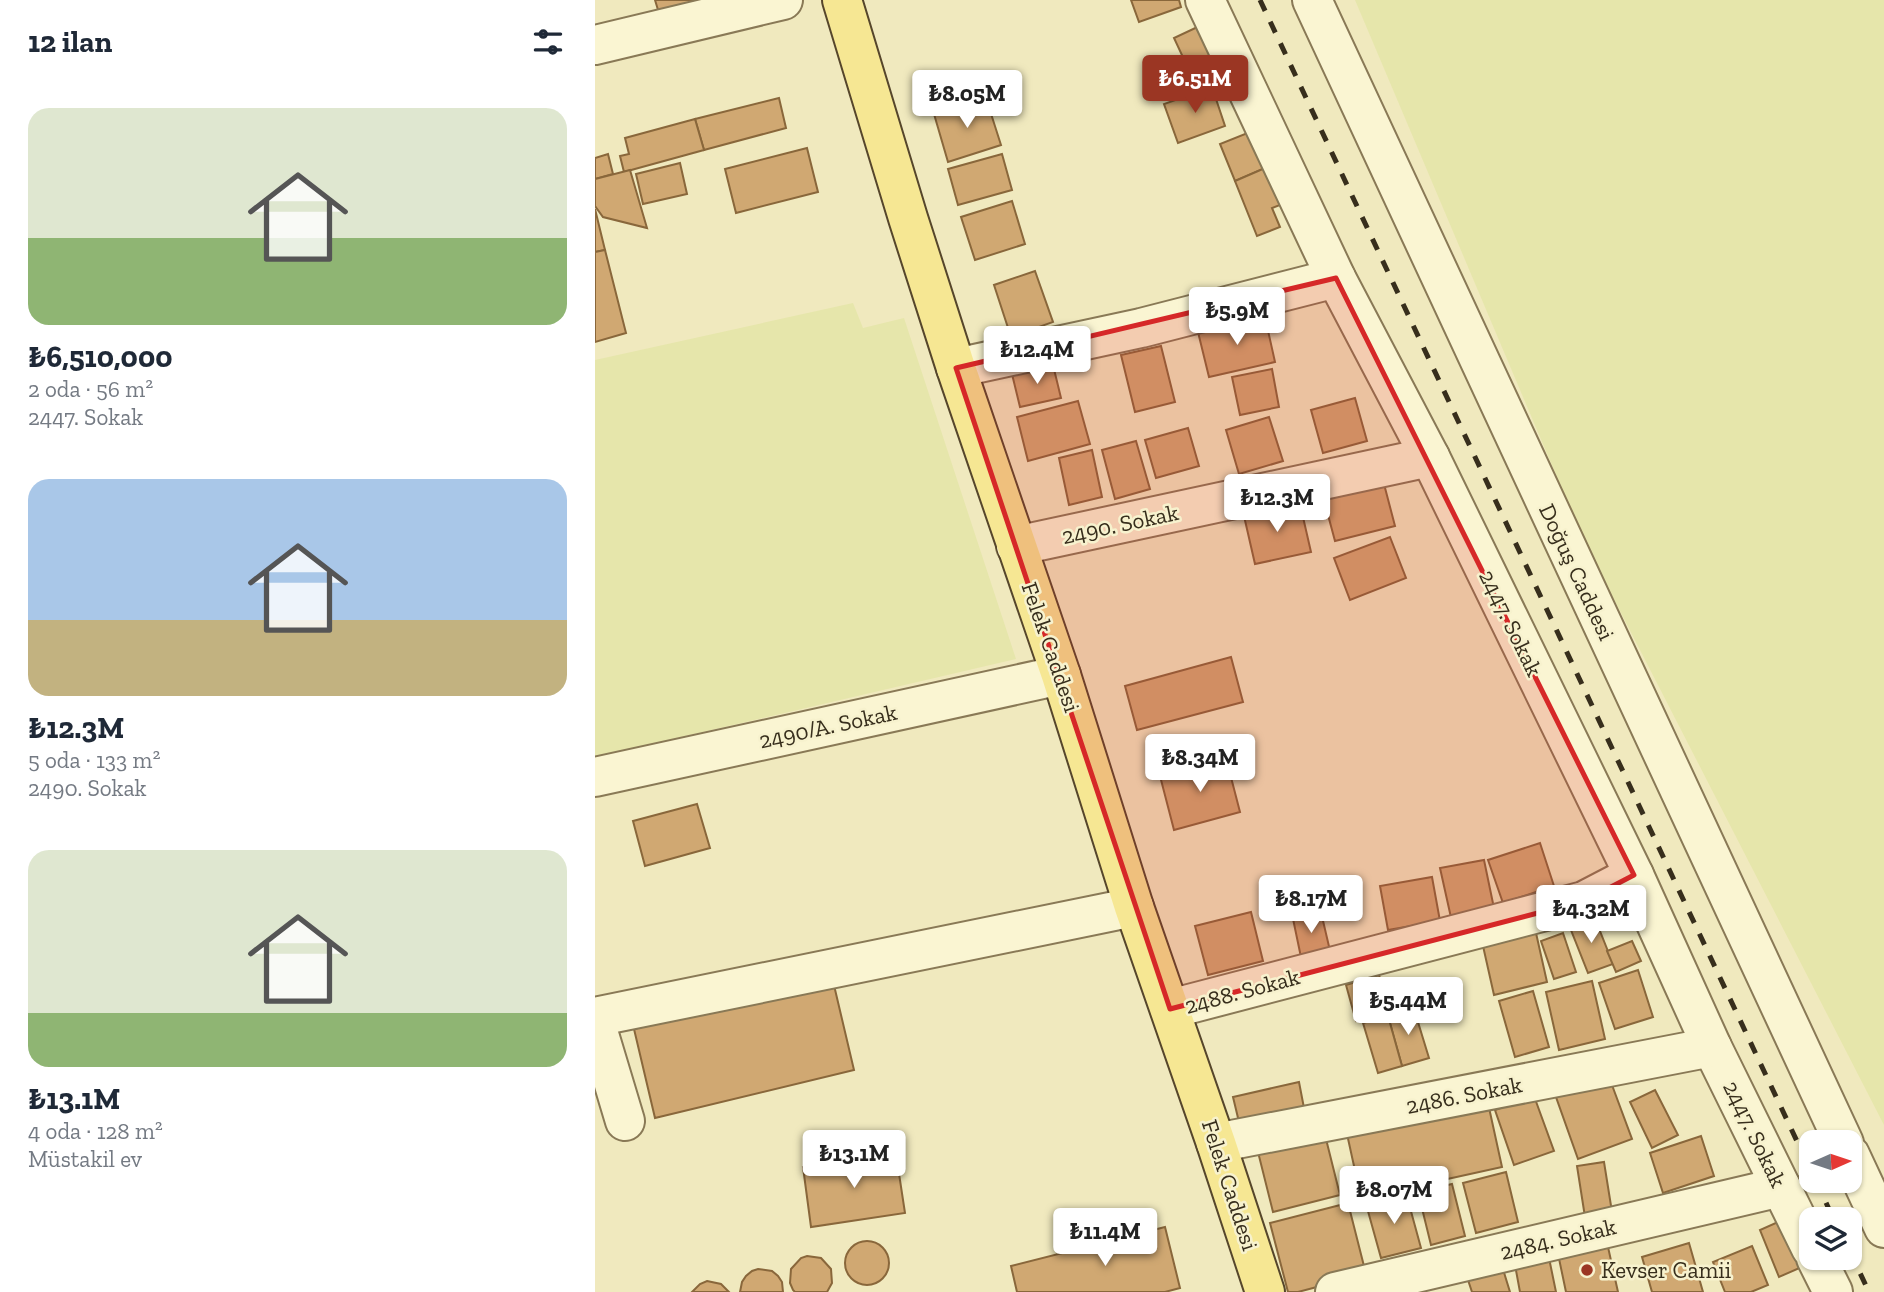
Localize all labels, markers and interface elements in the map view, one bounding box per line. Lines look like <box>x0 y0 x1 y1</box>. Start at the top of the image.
icon: filters <box>529 23 567 61</box>
text: 12 ilan <box>28 24 112 60</box>
pin: ₺6.51M <box>1138 55 1252 115</box>
text: ₺6.51M <box>1158 64 1232 92</box>
pin: ₺8.05M <box>910 71 1024 130</box>
text: ₺8.05M <box>928 79 1006 107</box>
icon: home <box>235 154 361 280</box>
pin: ₺5.9M <box>1188 288 1286 347</box>
text: ₺5.9M <box>1205 296 1269 324</box>
pin: ₺12.4M <box>980 326 1094 386</box>
text: ₺12.4M <box>1000 335 1074 363</box>
text: ₺6,510,000 <box>28 339 172 375</box>
text: 2 oda · 56 m² <box>28 375 153 403</box>
text: 2447. Sokak <box>28 403 143 431</box>
pin: ₺12.3M <box>1220 475 1334 534</box>
text: ₺12.3M <box>1240 483 1314 511</box>
street label: 2490. Sokak <box>1059 498 1181 550</box>
street label: Doğuş Caddesi <box>1533 499 1621 645</box>
icon: home <box>235 525 361 651</box>
street label: 2447. Sokak <box>1473 565 1549 681</box>
street label: Felek Caddesi <box>1016 578 1086 716</box>
street label: 2490/A. Sokak <box>756 698 900 754</box>
text: ₺12.3M <box>28 710 124 746</box>
pin: ₺8.34M <box>1143 734 1257 794</box>
text: ₺8.34M <box>1161 743 1239 771</box>
text: 5 oda · 133 m² <box>28 746 160 774</box>
text: 2490. Sokak <box>28 774 147 802</box>
pin: ₺8.17M <box>1254 876 1368 935</box>
text: ₺8.17M <box>1275 884 1347 912</box>
pin: ₺4.32M <box>1534 886 1648 945</box>
text: ₺4.32M <box>1552 894 1630 922</box>
icon: home <box>235 896 361 1022</box>
street label: 2488. Sokak <box>1181 962 1303 1020</box>
pin: ₺5.44M <box>1351 978 1465 1037</box>
text: ₺5.44M <box>1369 986 1447 1014</box>
street label: 2486. Sokak <box>1404 1070 1524 1120</box>
street label: 2447. Sokak <box>1717 1076 1793 1192</box>
text: ₺13.1M <box>28 1081 120 1117</box>
street label: Felek Caddesi <box>1196 1116 1264 1254</box>
text: 4 oda · 128 m² <box>28 1117 163 1145</box>
pin: ₺13.1M <box>797 1130 911 1190</box>
north arrow <box>1799 1130 1862 1194</box>
map controls <box>1799 1130 1862 1270</box>
text: ₺13.1M <box>819 1139 889 1167</box>
text: Müstakil ev <box>28 1145 142 1173</box>
pin: ₺8.07M <box>1337 1166 1451 1226</box>
text: ₺8.07M <box>1356 1175 1432 1203</box>
button: layers <box>1799 1207 1862 1270</box>
pin: ₺11.4M <box>1048 1208 1162 1268</box>
street label: 2484. Sokak <box>1497 1212 1619 1266</box>
text: ₺11.4M <box>1069 1217 1141 1245</box>
place label: Kevser Camii <box>1601 1256 1731 1284</box>
marker: Kevser Camii <box>1579 1262 1595 1278</box>

